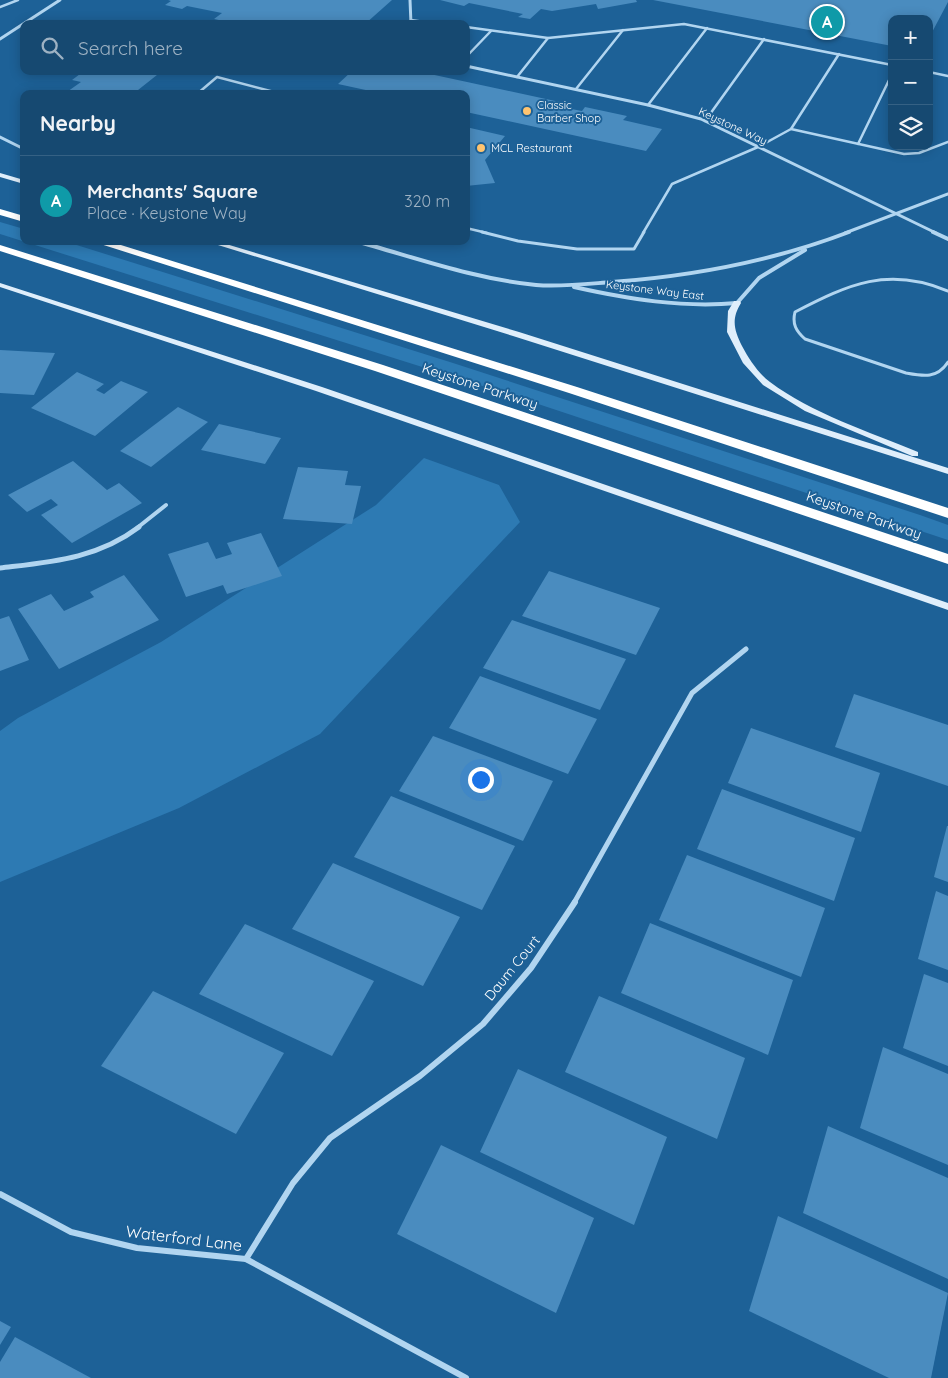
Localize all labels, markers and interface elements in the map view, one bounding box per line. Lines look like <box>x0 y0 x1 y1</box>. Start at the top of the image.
pin: A <box>811 3 843 41</box>
map controls <box>888 15 933 150</box>
button: + <box>888 15 933 60</box>
search box <box>20 20 470 75</box>
icon: search <box>38 34 66 62</box>
text: Search here <box>78 36 183 60</box>
button: − <box>888 60 933 105</box>
place label: Classic Barber Shop <box>537 98 601 125</box>
street label: Keystone Way <box>697 104 769 148</box>
marker: Classic Barber Shop <box>521 105 533 117</box>
button: layers <box>888 105 933 150</box>
text: Nearby <box>40 110 116 136</box>
place label: MCL Restaurant <box>491 141 572 155</box>
marker: MCL Restaurant <box>475 142 487 154</box>
text: Merchants' Square <box>87 179 258 203</box>
text: A <box>51 191 61 211</box>
text: 320 m <box>404 191 450 211</box>
text: Place · Keystone Way <box>87 203 247 223</box>
street label: Keystone Way East <box>605 277 705 303</box>
street label: Keystone Parkway <box>420 359 540 413</box>
street label: Keystone Parkway <box>804 487 924 543</box>
your location <box>468 767 494 793</box>
street label: Daum Court <box>480 932 544 1004</box>
street label: Waterford Lane <box>125 1221 243 1255</box>

